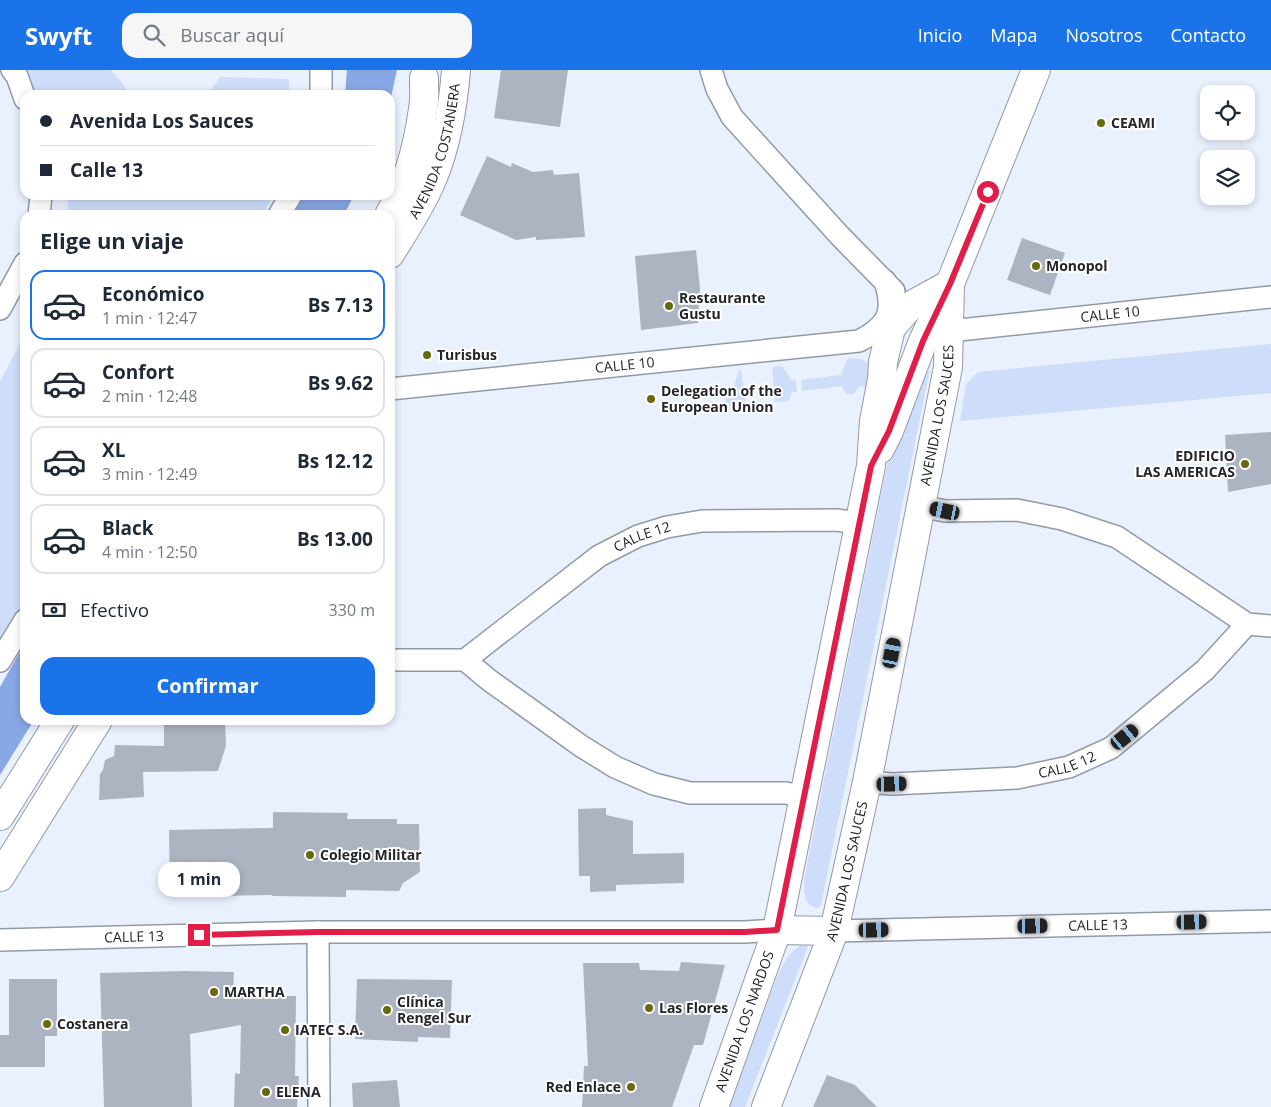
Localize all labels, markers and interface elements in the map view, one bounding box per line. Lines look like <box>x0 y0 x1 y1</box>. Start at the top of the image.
search box <box>122 13 472 58</box>
text: Swyft <box>25 19 92 52</box>
icon: search <box>140 21 168 49</box>
text: Buscar aquí <box>180 22 284 48</box>
text: Inicio <box>918 23 962 47</box>
text: Mapa <box>990 23 1038 47</box>
text: Nosotros <box>1066 23 1143 47</box>
text: Contacto <box>1171 23 1246 47</box>
street label: AVENIDA COSTANERA <box>404 82 464 222</box>
map controls <box>1200 85 1255 205</box>
button: locate <box>1200 85 1255 140</box>
text: Avenida Los Sauces <box>70 108 254 134</box>
place label: CEAMI <box>1111 113 1155 132</box>
marker: CEAMI <box>1095 117 1107 129</box>
button: layers <box>1200 150 1255 205</box>
text: Calle 13 <box>70 157 143 183</box>
route start <box>977 181 999 203</box>
text: Elige un viaje <box>40 225 184 255</box>
place label: Monopol <box>1046 256 1108 275</box>
marker: Monopol <box>1030 260 1042 272</box>
text: Económico <box>102 281 204 307</box>
icon: car <box>42 283 87 328</box>
place label: Restaurante Gustu <box>679 288 766 323</box>
text: Bs 7.13 <box>308 292 373 318</box>
marker: Restaurante Gustu <box>663 300 675 312</box>
street label: CALLE 10 <box>1079 301 1141 326</box>
text: 1 min · 12:47 <box>102 307 197 329</box>
place label: Turisbus <box>437 345 497 364</box>
street label: AVENIDA LOS SAUCES <box>915 345 958 487</box>
marker: Turisbus <box>421 349 433 361</box>
street label: CALLE 10 <box>594 352 655 377</box>
text: Confort <box>102 359 174 385</box>
icon: car <box>42 361 87 406</box>
text: Bs 9.62 <box>308 370 373 396</box>
place label: Delegation of the European Union <box>661 381 782 416</box>
text: 2 min · 12:48 <box>102 385 197 407</box>
marker: Delegation of the European Union <box>645 393 657 405</box>
text: XL <box>102 437 125 463</box>
icon: car <box>42 439 87 484</box>
place label: EDIFICIO LAS AMERICAS <box>1135 446 1235 481</box>
text: Bs 12.12 <box>297 448 373 474</box>
marker: EDIFICIO LAS AMERICAS <box>1239 458 1251 470</box>
text: 3 min · 12:49 <box>102 463 197 485</box>
car <box>928 501 961 521</box>
text: Black <box>102 515 154 541</box>
icon: car <box>42 517 87 562</box>
street label: CALLE 12 <box>610 517 673 556</box>
text: Bs 13.00 <box>297 526 373 552</box>
text: 4 min · 12:50 <box>102 541 197 563</box>
icon: cash <box>40 596 68 624</box>
text: Efectivo <box>80 597 149 623</box>
text: 330 m <box>329 599 375 621</box>
car <box>881 637 902 669</box>
button: Confirmar <box>40 657 375 715</box>
car <box>1108 722 1141 752</box>
street label: CALLE 12 <box>1036 746 1099 782</box>
car <box>876 776 907 792</box>
street label: AVENIDA LOS SAUCES <box>821 799 871 944</box>
place label: Colegio Militar <box>320 845 422 864</box>
marker: Colegio Militar <box>304 849 316 861</box>
callout: 1 min <box>158 862 240 898</box>
text: 1 min <box>177 868 221 890</box>
street label: CALLE 13 <box>1068 914 1128 935</box>
car <box>1176 914 1207 930</box>
car <box>1017 918 1048 934</box>
car <box>858 922 889 938</box>
route end <box>188 924 210 946</box>
street label: CALLE 13 <box>104 926 164 946</box>
street label: AVENIDA LOS NARDOS <box>710 948 778 1094</box>
place label: MARTHA <box>224 982 285 1001</box>
marker: MARTHA <box>208 986 220 998</box>
place label: Clínica Rengel Sur <box>397 992 472 1027</box>
place label: Las Flores <box>659 998 728 1017</box>
marker: Las Flores <box>643 1002 655 1014</box>
marker: Clínica Rengel Sur <box>381 1004 393 1016</box>
place label: Costanera <box>57 1014 128 1033</box>
marker: Costanera <box>41 1018 53 1030</box>
place label: IATEC S.A. <box>295 1020 363 1039</box>
marker: IATEC S.A. <box>279 1024 291 1036</box>
place label: Red Enlace <box>546 1077 621 1096</box>
marker: Red Enlace <box>625 1081 637 1093</box>
place label: ELENA <box>276 1082 321 1101</box>
marker: ELENA <box>260 1086 272 1098</box>

